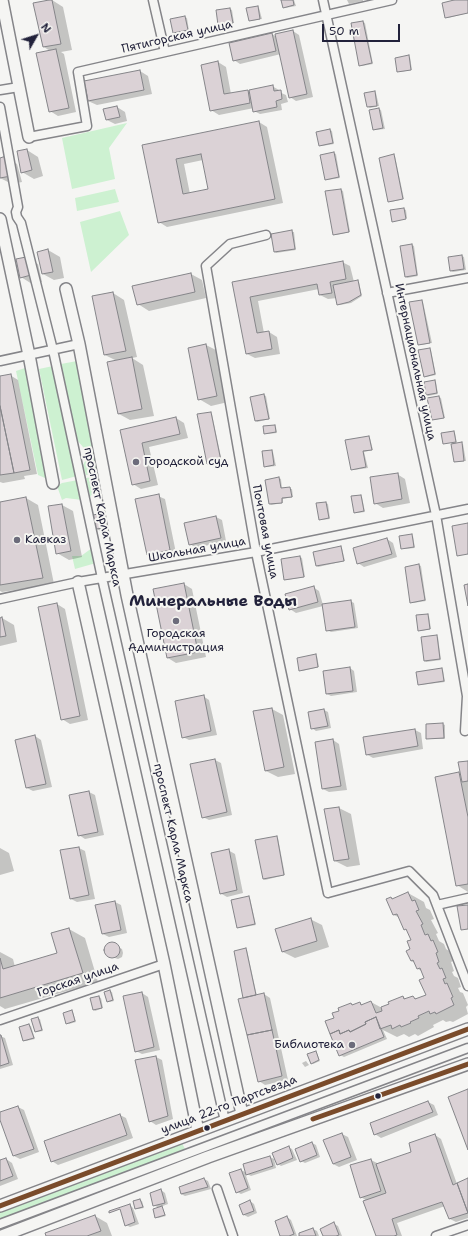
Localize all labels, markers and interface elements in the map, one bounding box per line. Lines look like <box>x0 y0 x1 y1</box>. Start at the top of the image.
north arrow <box>16 16 56 56</box>
scale bar <box>324 16 402 42</box>
street label: Пятигорская улица <box>120 17 234 57</box>
text: N <box>37 20 54 36</box>
text: 50 m <box>329 23 359 39</box>
street label: Интернациональная улица <box>391 282 439 442</box>
street label: проспект Карла Маркса <box>80 446 124 588</box>
place label: Городской суд <box>144 455 228 469</box>
marker: Городской суд <box>131 457 141 467</box>
street label: Почтовая улица <box>249 484 281 580</box>
place label: Кавказ <box>25 533 66 547</box>
street label: Школьная улица <box>147 534 247 566</box>
marker: Кавказ <box>12 535 22 545</box>
district label: Минеральные Воды <box>129 592 297 612</box>
marker: Городская Администрация <box>171 616 181 626</box>
place label: Городская Администрация <box>128 627 224 655</box>
street label: проспект Карла Маркса <box>150 762 196 904</box>
street label: Горская улица <box>35 959 121 1001</box>
place label: Библиотека <box>274 1038 344 1052</box>
marker: Библиотека <box>347 1040 357 1050</box>
street label: улица 22-го Партсъезда <box>159 1072 299 1138</box>
unlabelled marker <box>373 1091 383 1101</box>
unlabelled marker <box>202 1123 212 1133</box>

